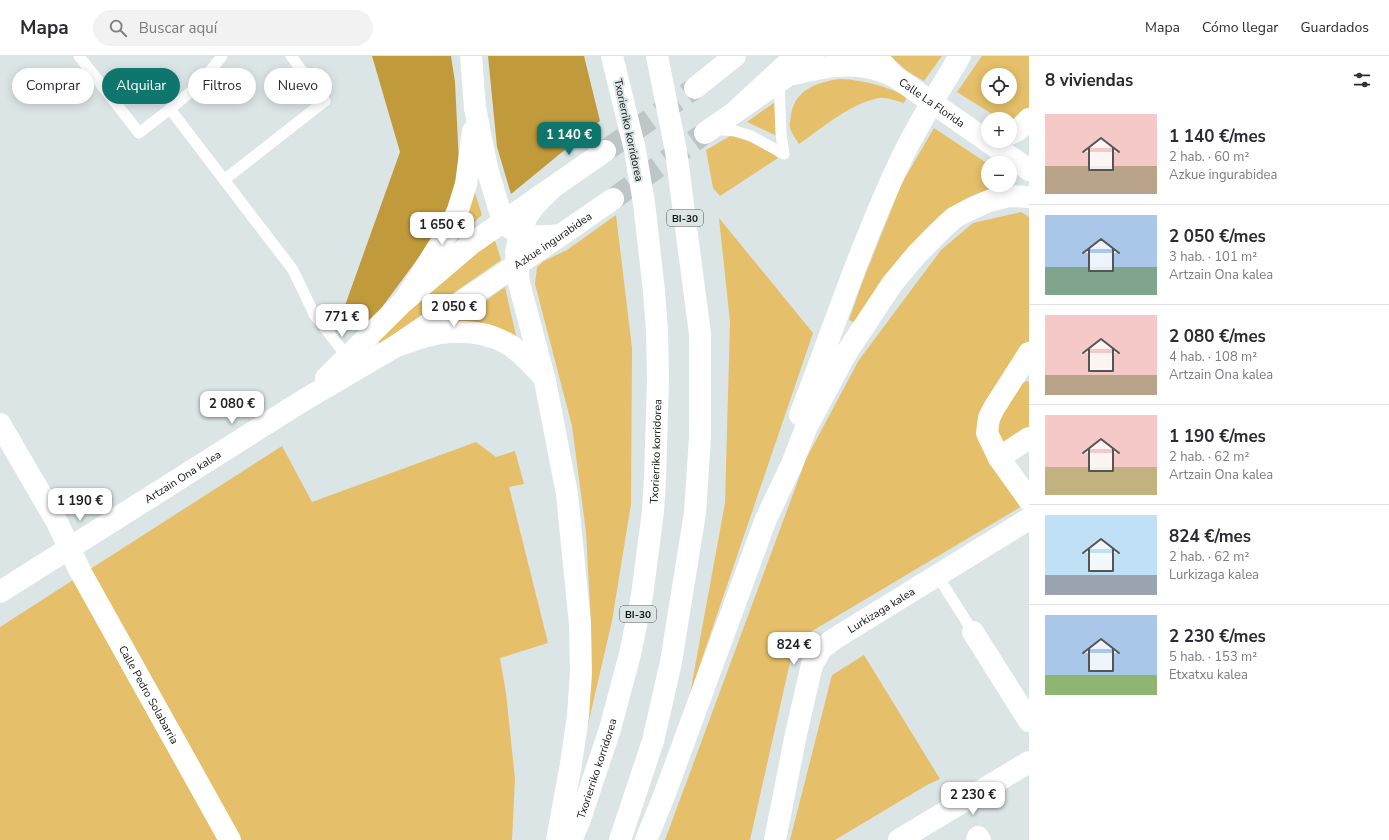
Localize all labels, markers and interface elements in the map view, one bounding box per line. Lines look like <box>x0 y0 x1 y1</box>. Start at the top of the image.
search box <box>93 10 373 46</box>
text: Mapa <box>20 15 69 41</box>
icon: search <box>107 17 129 39</box>
text: Buscar aquí <box>139 18 217 38</box>
text: Mapa <box>1145 18 1180 37</box>
text: Cómo llegar <box>1202 18 1278 37</box>
text: Guardados <box>1300 18 1369 37</box>
chip: Comprar <box>12 68 94 104</box>
chip: Alquilar <box>102 68 180 104</box>
chip: Filtros <box>188 68 256 104</box>
chip: Nuevo <box>264 68 332 104</box>
map controls <box>981 68 1017 192</box>
button: locate <box>981 68 1017 104</box>
text: 8 viviendas <box>1045 69 1133 92</box>
icon: filters <box>1351 69 1373 91</box>
street label: Calle La Florida <box>896 75 968 131</box>
street label: Txorierriko korridorea <box>610 77 647 183</box>
button: + <box>981 112 1017 148</box>
pin: 1 140 € <box>532 122 606 156</box>
text: 1 140 €/mes <box>1169 125 1266 148</box>
text: 1 140 € <box>546 126 592 144</box>
icon: home <box>1077 130 1125 178</box>
text: 2 hab. · 60 m² <box>1169 148 1249 166</box>
button: − <box>981 156 1017 192</box>
text: Azkue ingurabidea <box>1169 166 1277 184</box>
street label: Azkue ingurabidea <box>511 209 595 273</box>
road number: BI-30 <box>667 210 703 226</box>
pin: 1 650 € <box>405 212 479 246</box>
text: 1 650 € <box>419 216 465 234</box>
text: 2 050 €/mes <box>1169 225 1266 248</box>
icon: home <box>1077 231 1125 279</box>
text: 3 hab. · 101 m² <box>1169 248 1257 266</box>
text: Artzain Ona kalea <box>1169 266 1273 284</box>
pin: 2 050 € <box>417 294 491 328</box>
text: 2 050 € <box>431 298 477 316</box>
pin: 771 € <box>314 304 370 338</box>
text: 771 € <box>325 308 359 326</box>
text: 2 080 €/mes <box>1169 325 1266 348</box>
icon: home <box>1077 331 1125 379</box>
text: 4 hab. · 108 m² <box>1169 348 1257 366</box>
text: Artzain Ona kalea <box>1169 366 1273 384</box>
pin: 2 080 € <box>195 391 269 425</box>
text: 2 080 € <box>209 395 255 413</box>
street label: Txorierriko korridorea <box>646 399 665 504</box>
text: 1 190 €/mes <box>1169 425 1266 448</box>
icon: home <box>1077 431 1125 479</box>
street label: Artzain Ona kalea <box>142 447 224 507</box>
text: 2 hab. · 62 m² <box>1169 448 1249 466</box>
text: Artzain Ona kalea <box>1169 466 1273 484</box>
pin: 1 190 € <box>43 488 117 522</box>
text: 1 190 € <box>57 492 103 510</box>
text: 824 €/mes <box>1169 525 1251 548</box>
icon: home <box>1077 531 1125 579</box>
text: 2 hab. · 62 m² <box>1169 548 1249 566</box>
text: Lurkizaga kalea <box>1169 566 1259 584</box>
street label: Lurkizaga kalea <box>845 584 918 637</box>
road number: BI-30 <box>620 606 656 622</box>
text: 2 230 €/mes <box>1169 625 1266 648</box>
icon: home <box>1077 631 1125 679</box>
pin: 824 € <box>766 632 822 666</box>
text: 824 € <box>777 636 811 654</box>
street label: Calle Pedro Solabarria <box>115 643 182 747</box>
text: 5 hab. · 153 m² <box>1169 648 1257 666</box>
text: Etxatxu kalea <box>1169 666 1248 684</box>
street label: Txorierriko korridorea <box>574 717 621 821</box>
pin: 2 230 € <box>936 782 1010 816</box>
text: 2 230 € <box>950 786 996 804</box>

